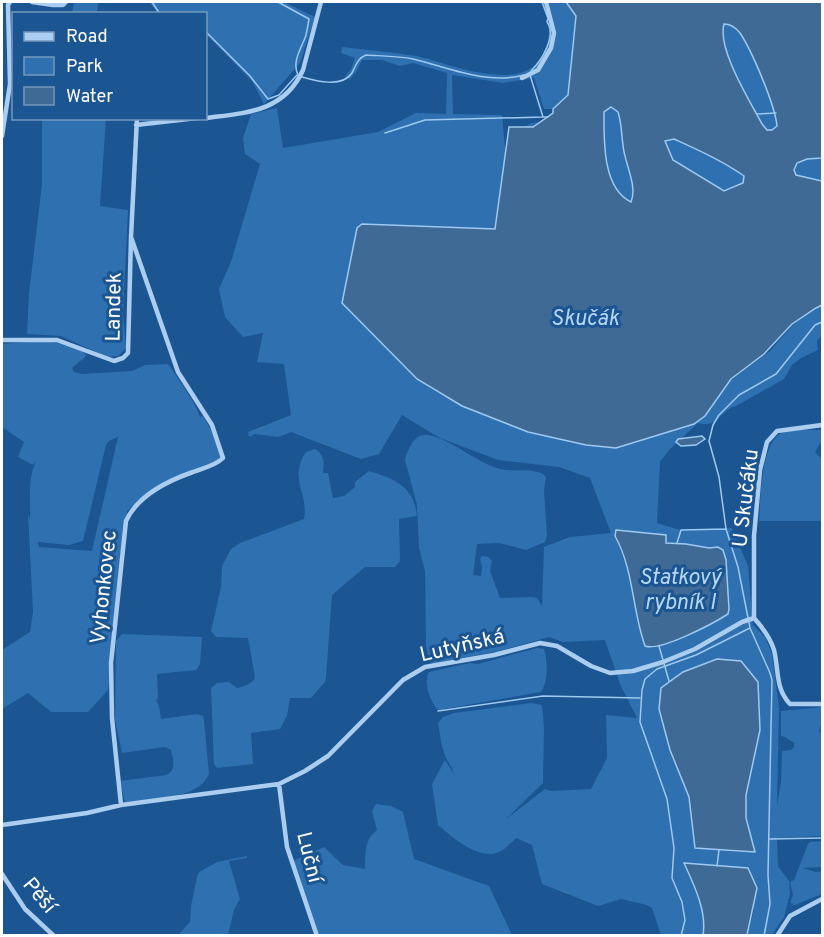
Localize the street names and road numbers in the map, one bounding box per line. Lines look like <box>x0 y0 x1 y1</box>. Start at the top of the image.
street label: Landek <box>100 272 129 342</box>
street label: U Skučáku <box>727 447 766 549</box>
street label: Vyhonkovec <box>85 529 124 646</box>
street label: Lutyňská <box>417 624 507 669</box>
street label: Luční <box>289 829 328 887</box>
street label: Pěší <box>16 872 63 921</box>

